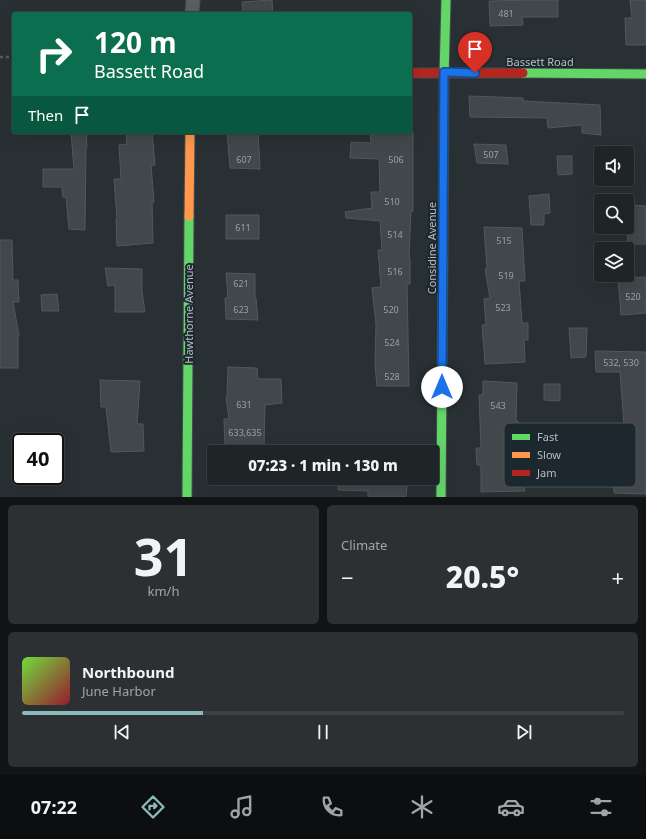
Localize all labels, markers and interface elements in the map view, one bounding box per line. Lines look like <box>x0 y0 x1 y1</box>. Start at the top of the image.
house number: 481 <box>498 7 514 20</box>
text: 120 m <box>94 23 177 61</box>
icon: right <box>28 28 80 80</box>
pin <box>458 32 492 73</box>
icon: arrive <box>464 38 486 60</box>
street label: Bassett Road <box>506 54 574 69</box>
text: Bassett Road <box>94 59 204 83</box>
icon: arrive <box>71 104 93 126</box>
text: Then <box>28 105 63 125</box>
map controls <box>594 146 634 282</box>
button: sound <box>594 146 634 186</box>
house number: 507 <box>483 148 499 161</box>
house number: 607 <box>236 153 252 166</box>
house number: 506 <box>388 153 404 166</box>
button: search <box>594 194 634 234</box>
house number: 510 <box>384 195 400 208</box>
street label: Considine Avenue <box>424 202 439 294</box>
house number: 611 <box>235 221 251 234</box>
house number: 514 <box>387 228 403 241</box>
house number: 515 <box>496 234 512 247</box>
button: layers <box>594 242 634 282</box>
street label: Hawthorne Avenue <box>181 264 196 364</box>
house number: 516 <box>387 265 403 278</box>
house number: 519 <box>498 269 514 282</box>
house number: 621 <box>233 277 249 290</box>
house number: 520 <box>625 290 641 303</box>
house number: 523 <box>495 301 511 314</box>
house number: 623 <box>233 303 249 316</box>
house number: 520 <box>383 303 399 316</box>
house number: 524 <box>384 336 400 349</box>
house number: 532, 530 <box>603 356 639 369</box>
position arrow <box>421 366 463 408</box>
house number: 528 <box>384 370 400 383</box>
house number: 631 <box>236 398 252 411</box>
house number: 543 <box>490 399 506 412</box>
legend <box>504 423 636 487</box>
house number: 633,635 <box>228 426 262 439</box>
text: Fast <box>537 429 558 444</box>
speed limit sign: 40 <box>12 433 64 485</box>
text: Slow <box>537 447 561 462</box>
text: 07:23 · 1 min · 130 m <box>248 455 398 475</box>
text: Jam <box>536 465 556 480</box>
text: 31 <box>134 520 193 591</box>
text: Climate <box>341 536 387 554</box>
text: 20.5° <box>446 556 519 597</box>
text: − <box>341 562 354 592</box>
text: + <box>611 562 624 592</box>
text: km/h <box>148 582 179 600</box>
text: Northbound <box>82 662 174 682</box>
text: June Harbor <box>82 682 156 700</box>
icon: previous <box>111 721 133 743</box>
icon: pause <box>312 721 334 743</box>
icon: next <box>513 721 535 743</box>
icon: directions <box>139 793 167 821</box>
icon: music <box>228 793 256 821</box>
icon: phone <box>318 793 346 821</box>
icon: climate <box>408 793 436 821</box>
icon: car <box>497 793 525 821</box>
icon: filters <box>587 793 615 821</box>
text: 07:22 <box>31 795 77 819</box>

